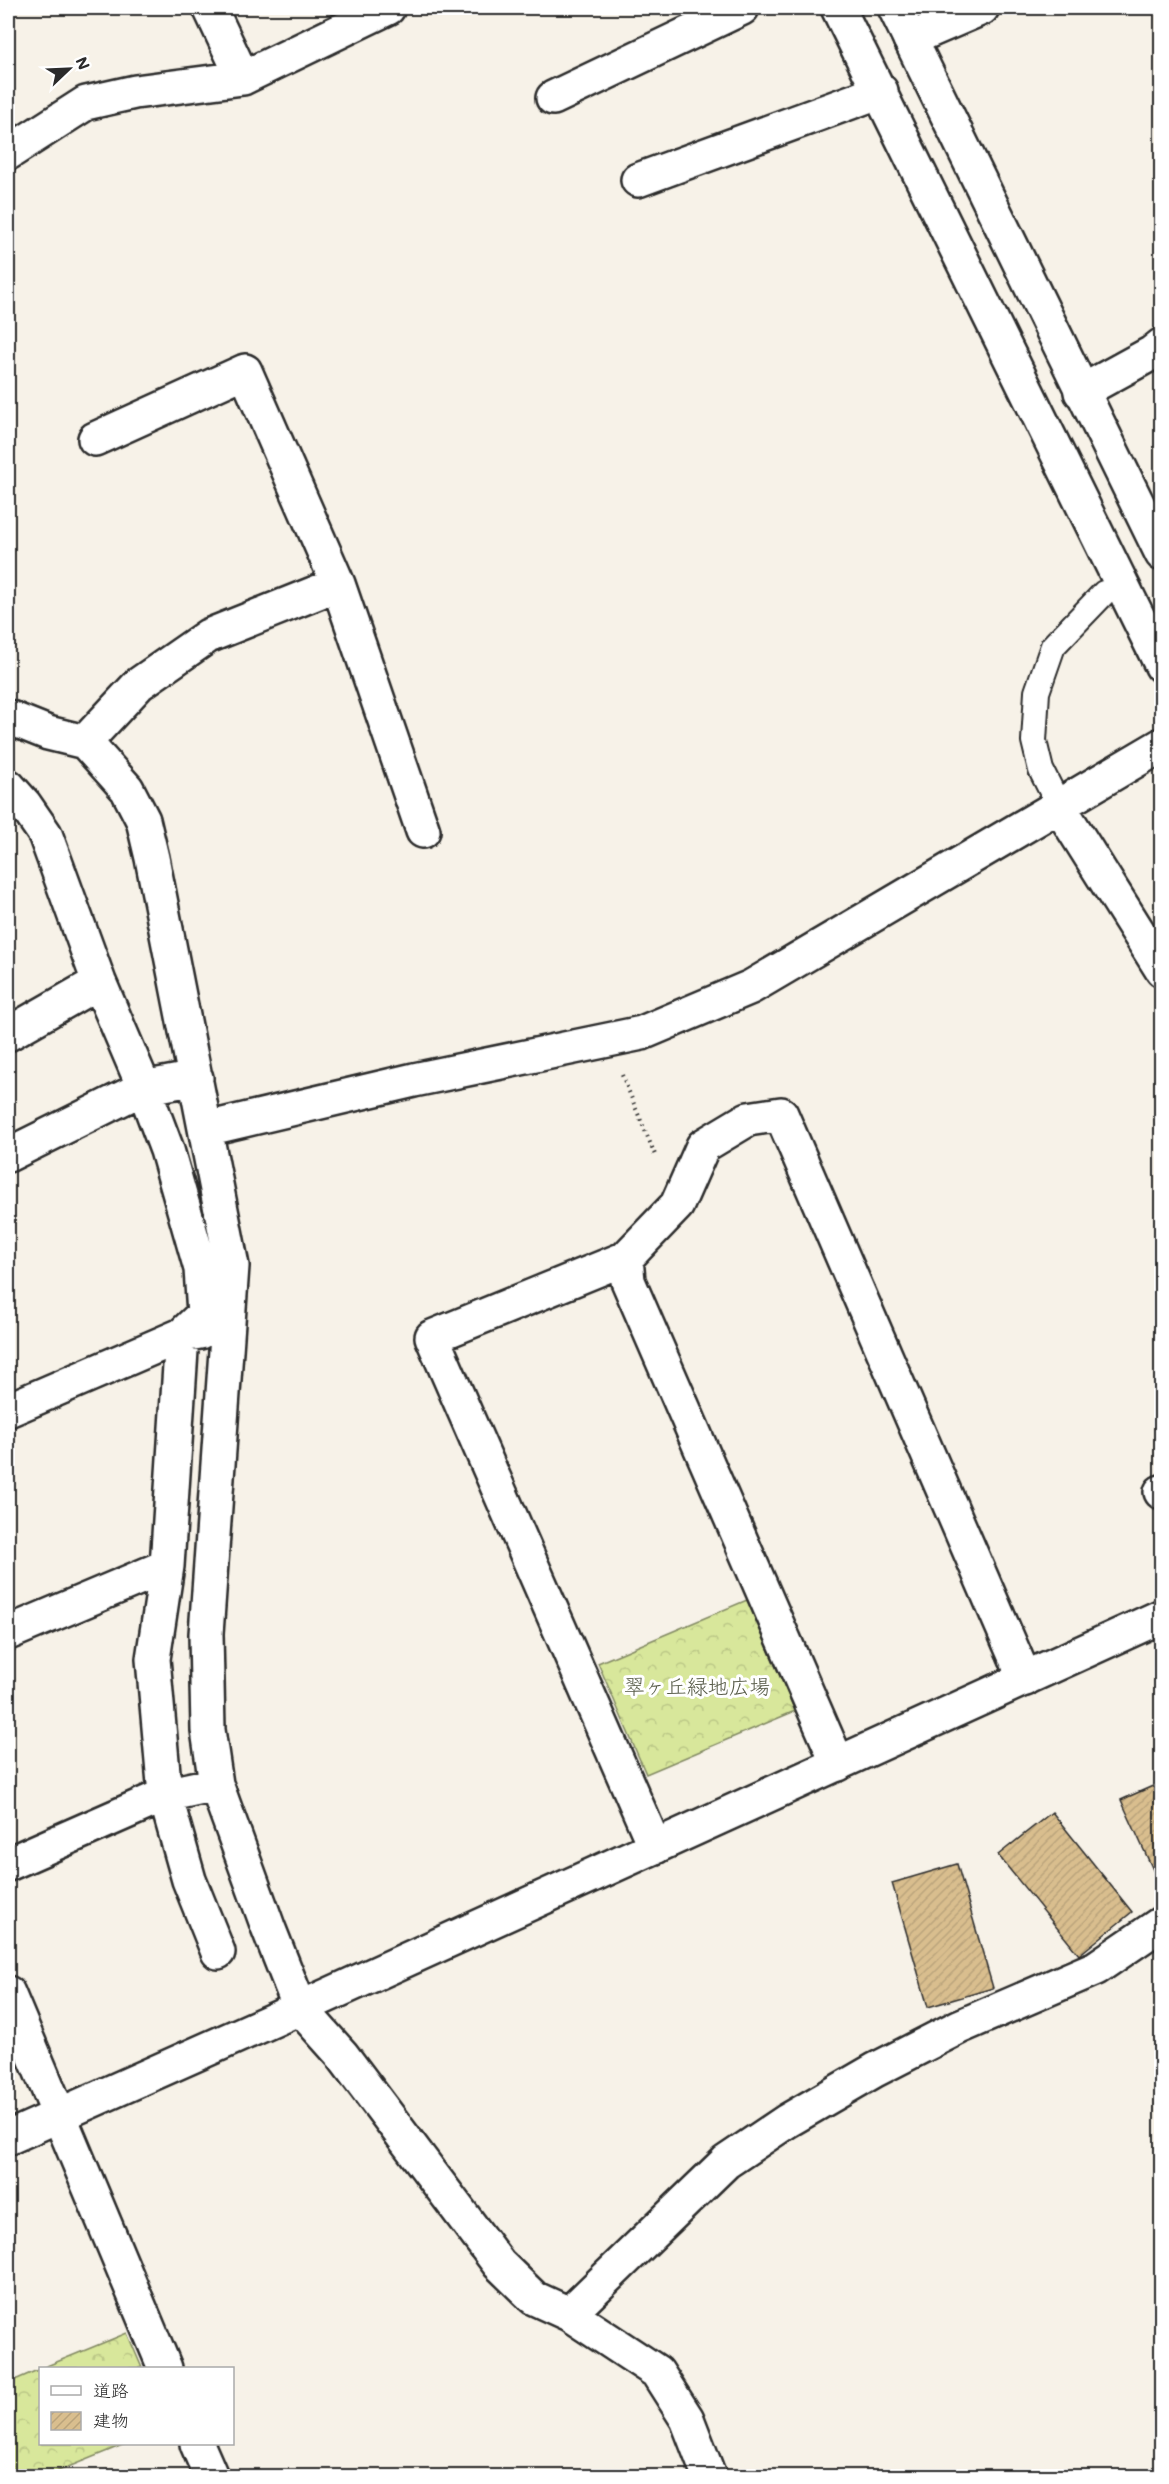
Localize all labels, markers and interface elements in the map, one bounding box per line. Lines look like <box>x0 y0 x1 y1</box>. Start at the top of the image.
north arrow <box>39 39 99 99</box>
text: N <box>71 53 95 73</box>
park label: 翠ヶ丘緑地広場 <box>624 1672 771 1699</box>
legend <box>39 2367 234 2445</box>
text: 道路 <box>93 2378 129 2402</box>
text: 建物 <box>93 2408 129 2432</box>

